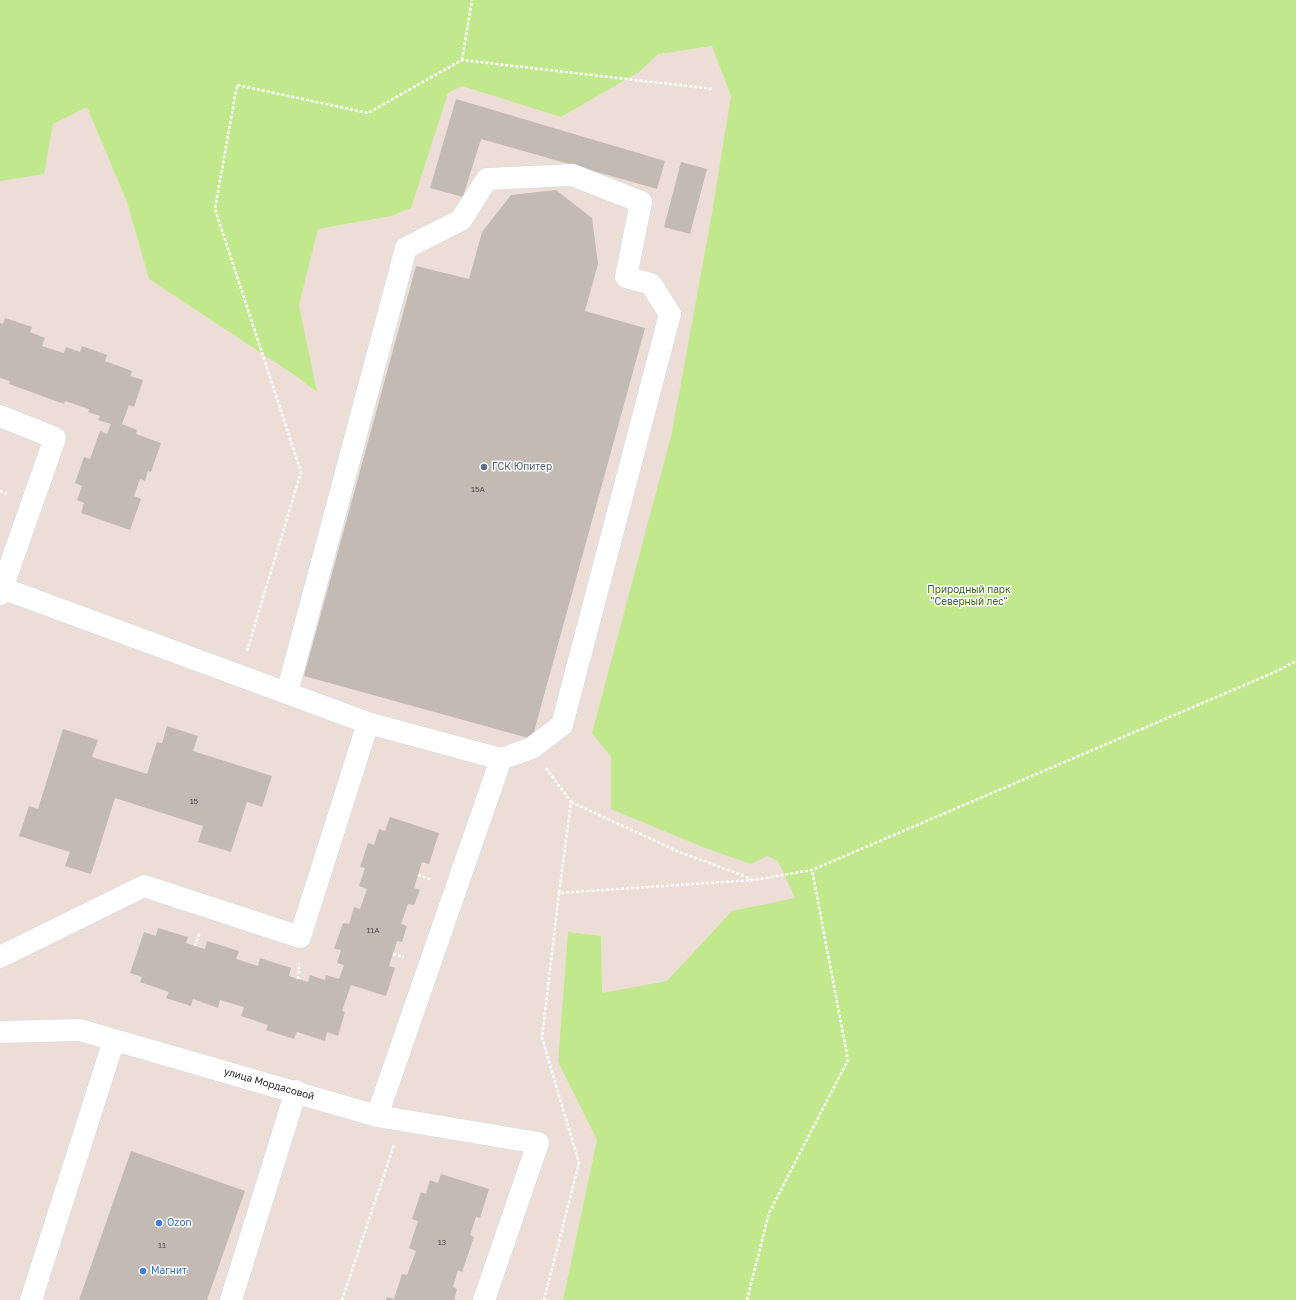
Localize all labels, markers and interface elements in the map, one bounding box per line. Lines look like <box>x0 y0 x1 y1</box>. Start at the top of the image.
place label: ГСК Юпитер <box>492 461 552 473</box>
marker: ГСК Юпитер <box>479 462 489 472</box>
house number: 15А <box>471 484 485 494</box>
park label: Природный парк "Северный лес" <box>927 584 1011 608</box>
house number: 15 <box>190 796 198 806</box>
house number: 11А <box>366 925 380 935</box>
street label: улица Мордасовой <box>222 1065 316 1103</box>
place label: Ozon <box>167 1217 192 1229</box>
marker: Ozon <box>154 1218 164 1228</box>
house number: 13 <box>438 1237 446 1247</box>
house number: 11 <box>158 1240 166 1250</box>
place label: Магнит <box>151 1265 187 1277</box>
marker: Магнит <box>138 1266 148 1276</box>

